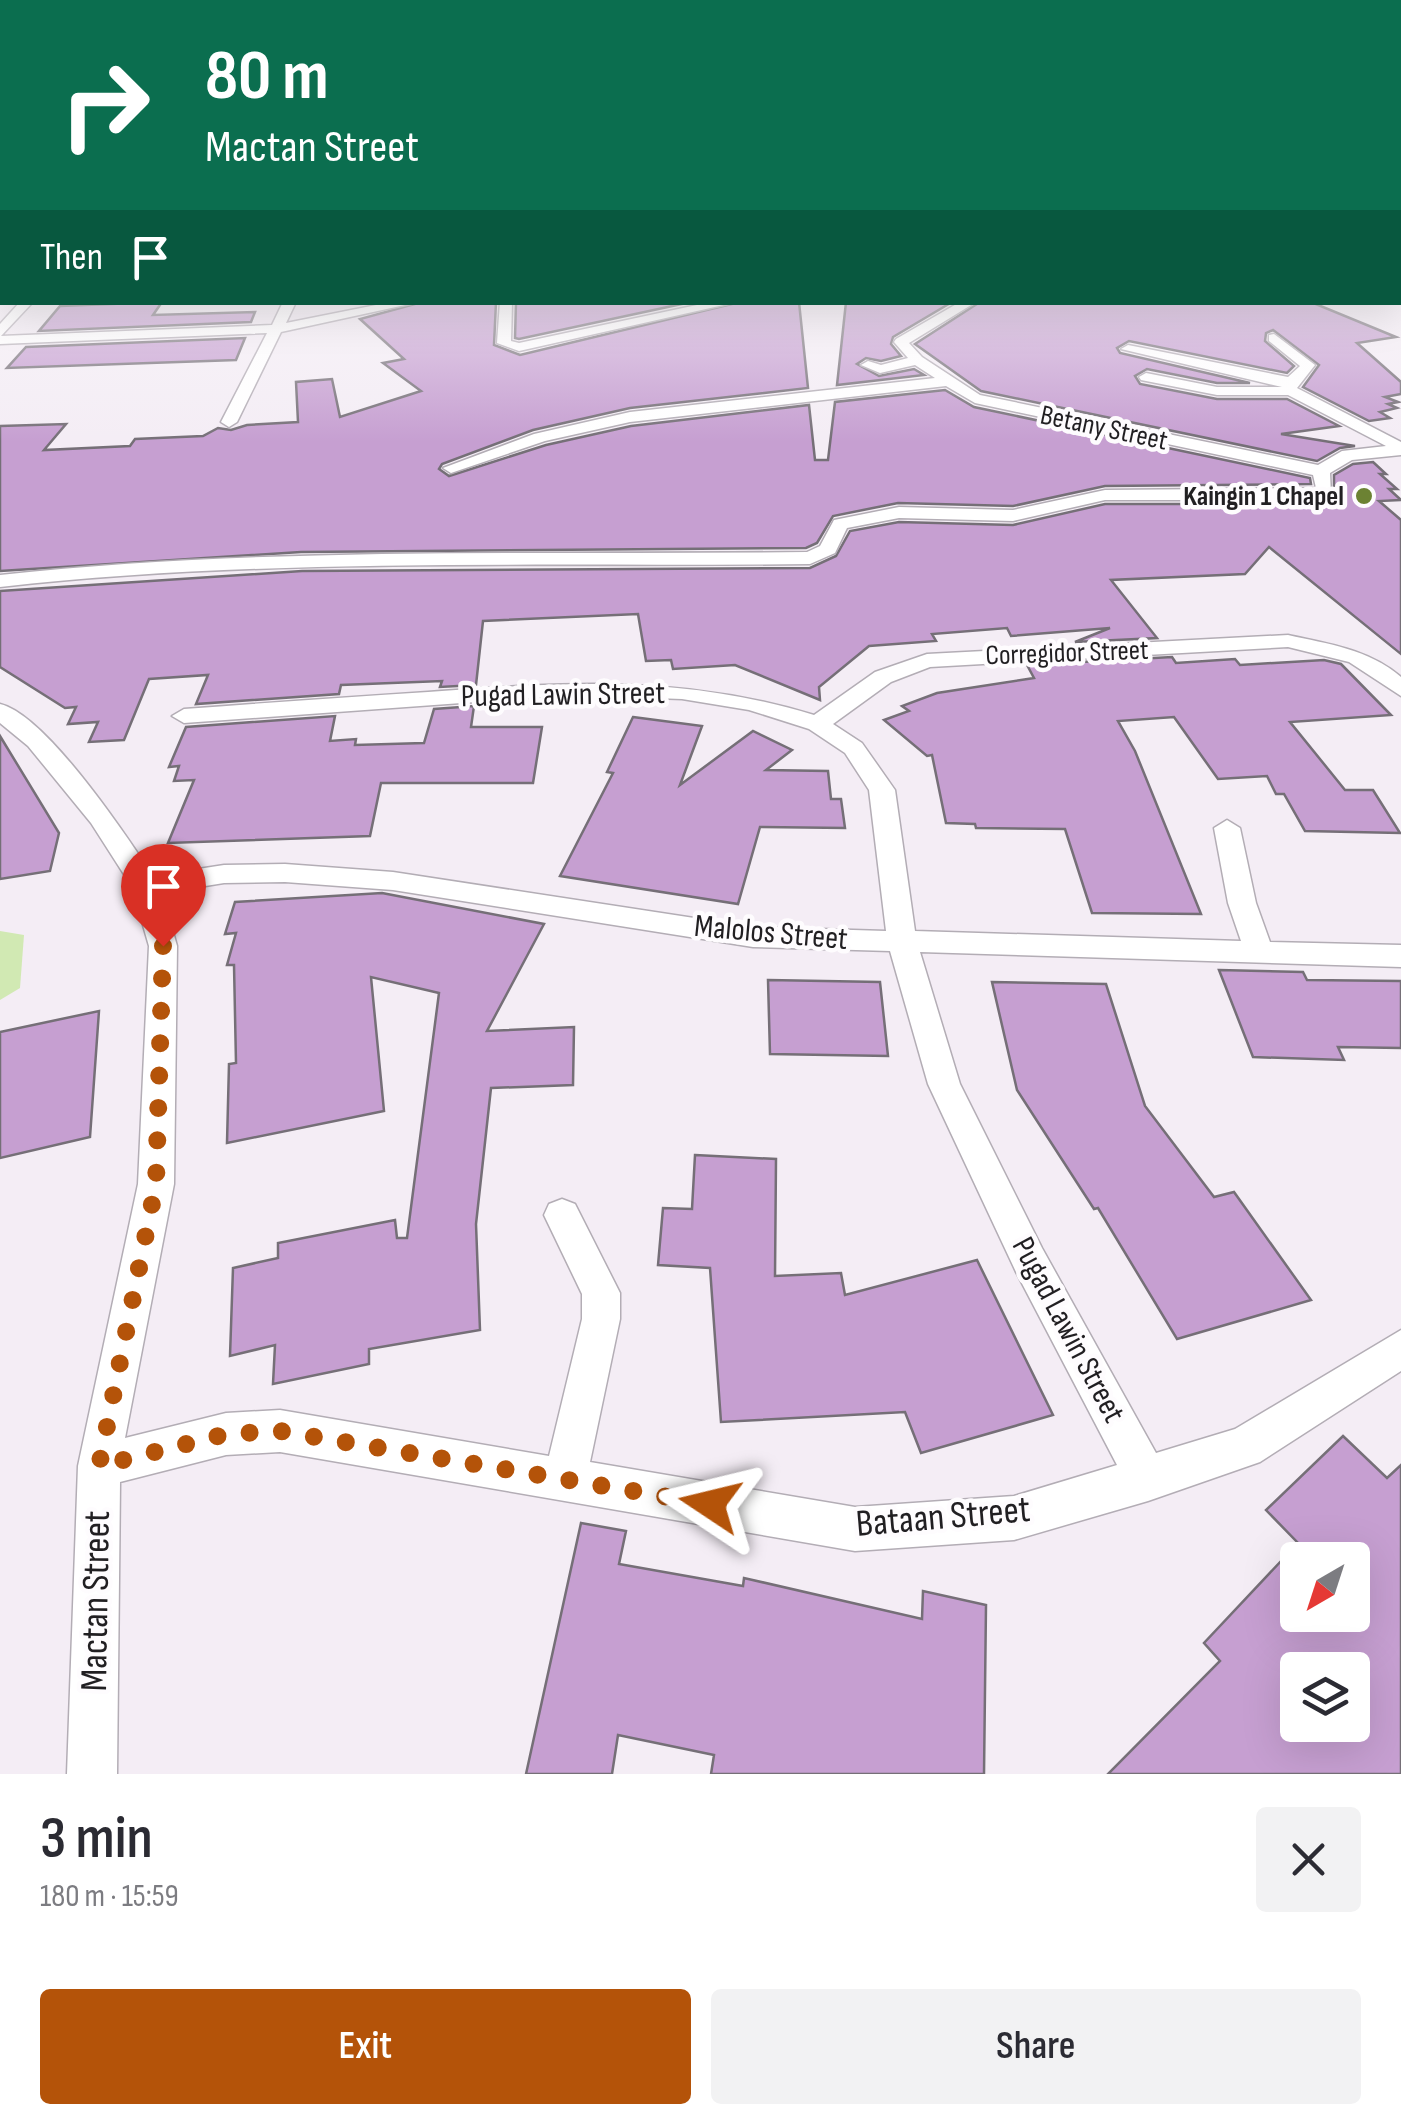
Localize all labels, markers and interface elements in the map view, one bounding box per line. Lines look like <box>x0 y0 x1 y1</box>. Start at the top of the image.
text: 80 m <box>205 35 329 119</box>
icon: right <box>40 40 170 170</box>
text: Mactan Street <box>205 120 419 175</box>
icon: arrive <box>123 230 178 285</box>
text: Then <box>40 235 103 280</box>
street label: Betany Street <box>1037 398 1171 458</box>
place label: Kaingin 1 Chapel <box>1183 480 1344 513</box>
marker: Kaingin 1 Chapel <box>1353 485 1375 507</box>
street label: Corregidor Street <box>985 634 1149 672</box>
street label: Pugad Lawin Street <box>461 674 665 716</box>
pin <box>121 844 206 947</box>
icon: arrive <box>136 859 191 914</box>
street label: Malolos Street <box>693 907 849 959</box>
street label: Pugad Lawin Street <box>1003 1231 1133 1429</box>
position arrow <box>658 1452 762 1556</box>
street label: Bataan Street <box>854 1487 1032 1547</box>
street label: Mactan Street <box>72 1510 120 1692</box>
north arrow <box>1280 1542 1370 1632</box>
map controls <box>1280 1542 1370 1742</box>
button: layers <box>1280 1652 1370 1742</box>
text: 3 min <box>40 1803 153 1875</box>
button: close <box>1256 1807 1361 1912</box>
text: 180 m · 15:59 <box>40 1877 179 1916</box>
button: Exit <box>40 1989 691 2104</box>
button: Share <box>711 1989 1361 2104</box>

